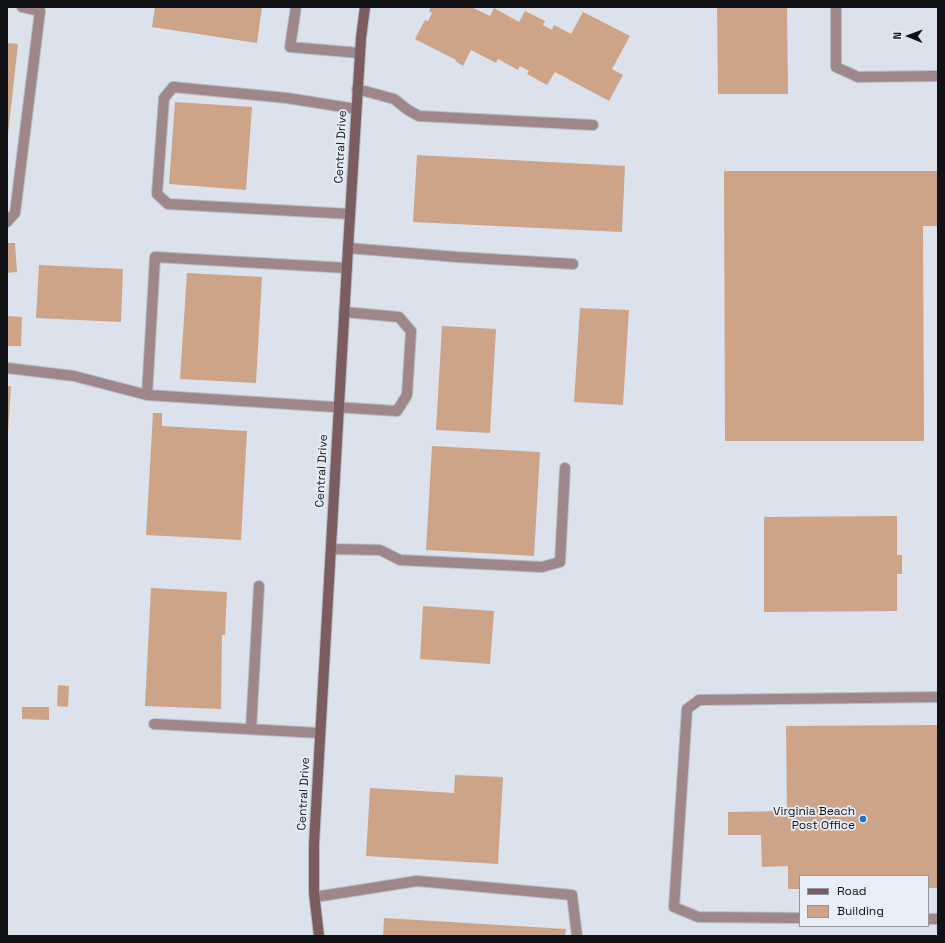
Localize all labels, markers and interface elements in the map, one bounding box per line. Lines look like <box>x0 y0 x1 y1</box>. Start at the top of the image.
north arrow <box>889 16 929 56</box>
text: N <box>890 32 904 40</box>
street label: Central Drive <box>332 110 350 184</box>
street label: Central Drive <box>313 434 331 508</box>
street label: Central Drive <box>295 757 313 831</box>
place label: Virginia Beach Post Office <box>773 805 855 833</box>
marker: Virginia Beach Post Office <box>858 814 868 824</box>
legend <box>799 875 929 927</box>
text: Road <box>837 883 866 899</box>
text: Building <box>837 903 884 919</box>

